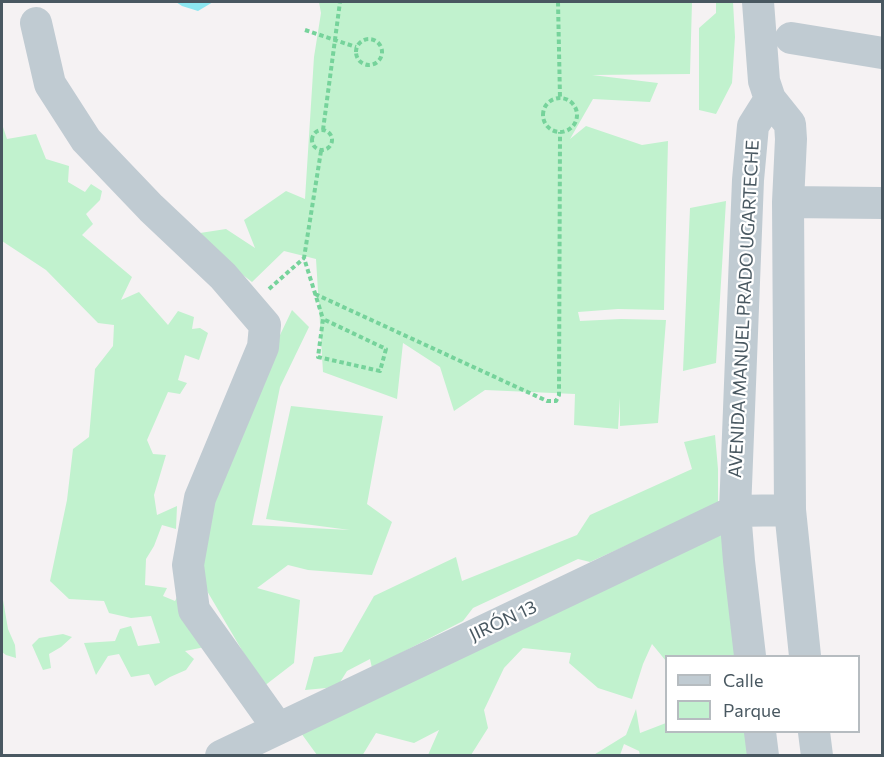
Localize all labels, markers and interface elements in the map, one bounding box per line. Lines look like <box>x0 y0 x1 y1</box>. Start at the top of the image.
street label: AVENIDA MANUEL PRADO UGARTECHE <box>724 139 764 479</box>
street label: JIRÓN 13 <box>466 596 540 646</box>
legend <box>665 655 860 733</box>
text: Calle <box>723 669 763 691</box>
text: Parque <box>723 699 781 721</box>

